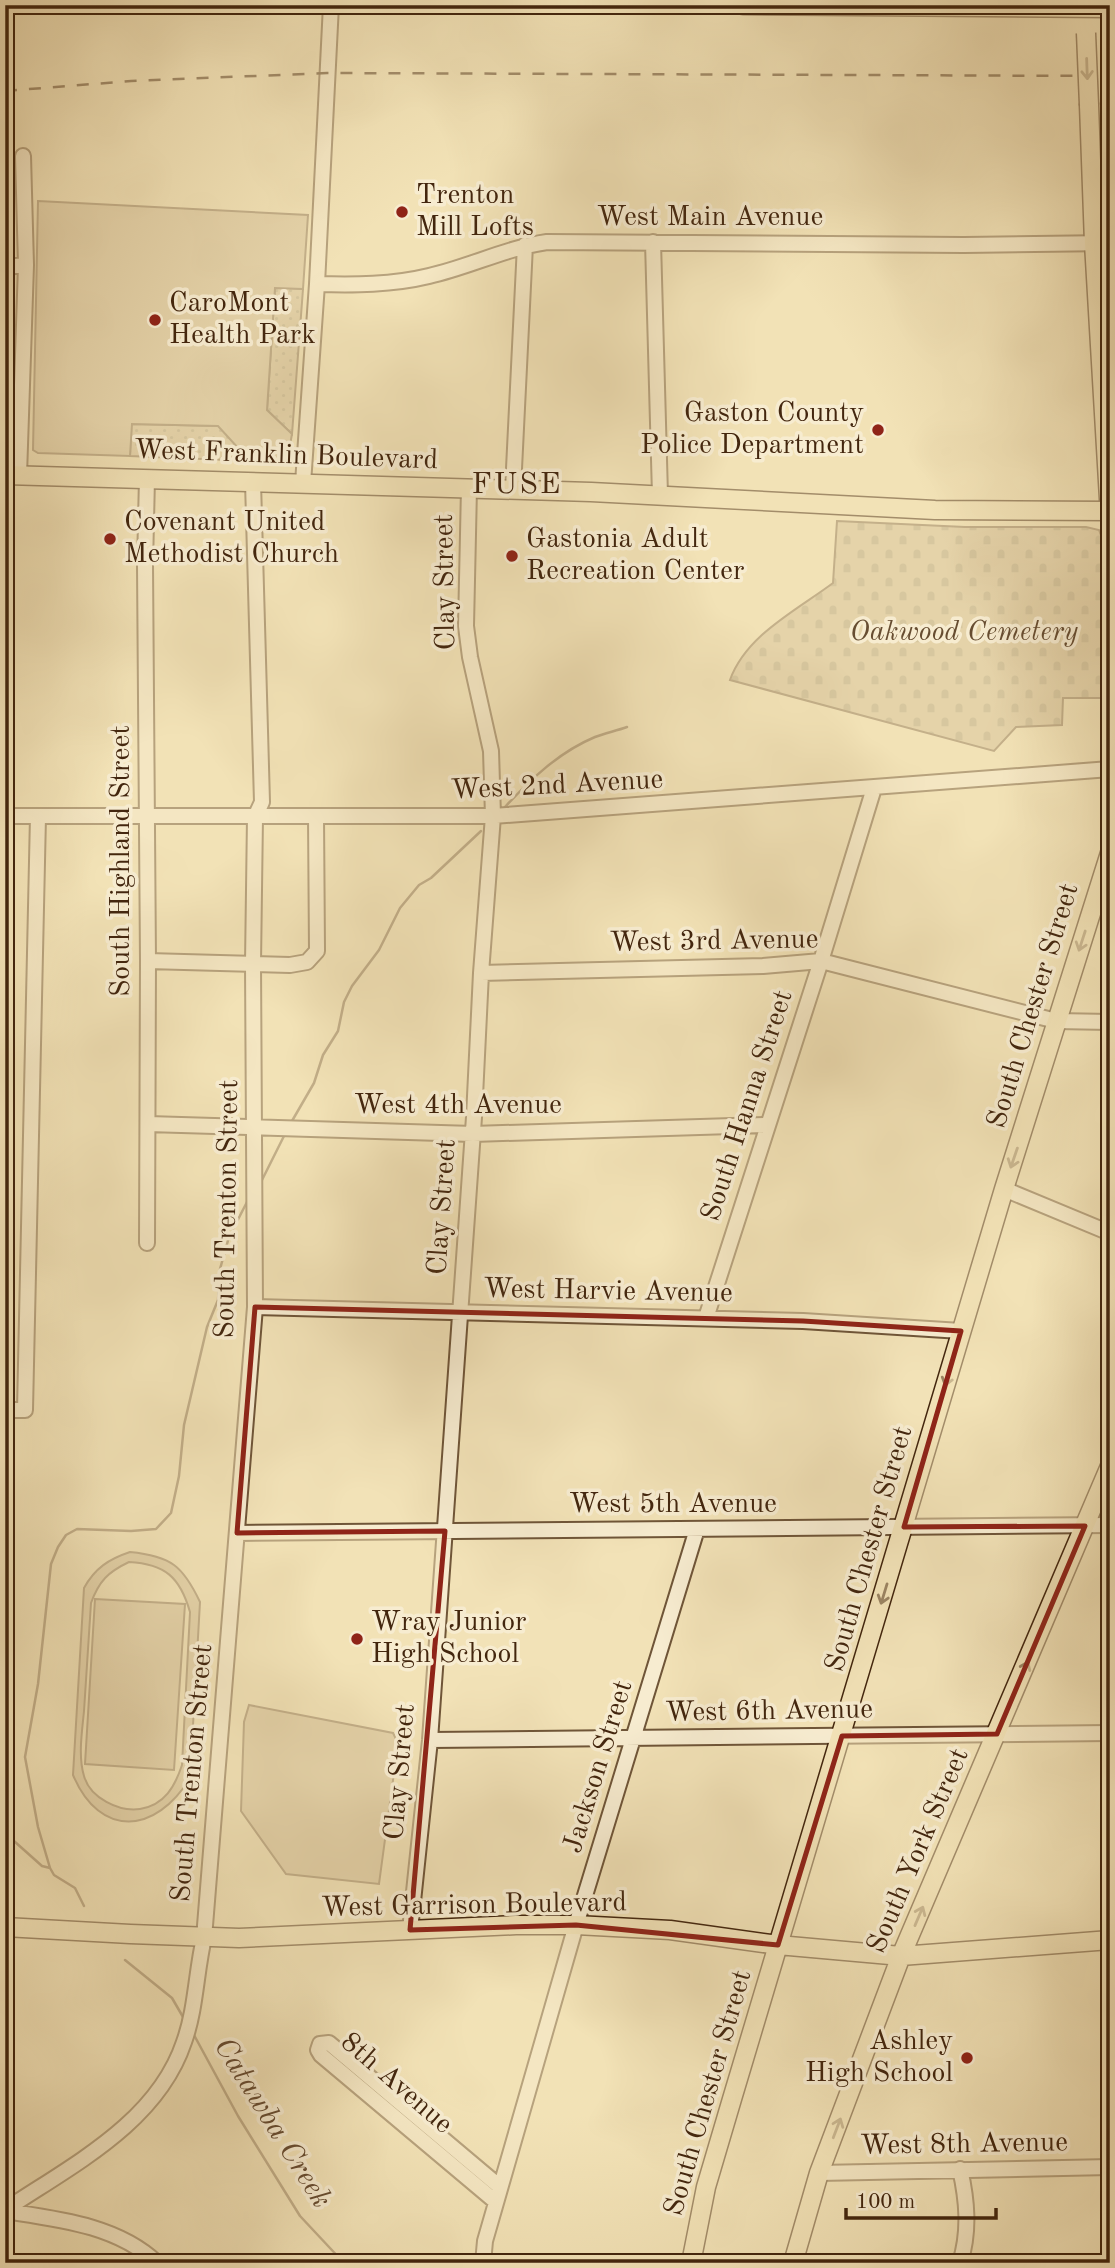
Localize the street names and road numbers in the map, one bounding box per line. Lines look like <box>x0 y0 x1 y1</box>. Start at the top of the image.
street label: West Main Avenue <box>597 204 823 232</box>
street label: West Franklin Boulevard <box>133 437 439 475</box>
street label: Clay Street <box>431 513 461 651</box>
street label: South Highland Street <box>108 725 136 997</box>
street label: West 2nd Avenue <box>450 766 664 806</box>
street label: South Chester Street <box>983 880 1085 1132</box>
street label: West 3rd Avenue <box>609 926 819 958</box>
street label: South Hanna Street <box>697 987 799 1225</box>
street label: South Trenton Street <box>212 1079 244 1339</box>
street label: West 4th Avenue <box>354 1092 562 1120</box>
street label: Clay Street <box>424 1138 462 1276</box>
street label: West Harvie Avenue <box>483 1276 733 1308</box>
street label: South Chester Street <box>821 1423 919 1675</box>
street label: West 5th Avenue <box>569 1491 777 1519</box>
street label: South Trenton Street <box>168 1643 218 1903</box>
street label: Jackson Street <box>559 1677 639 1857</box>
street label: West 6th Avenue <box>665 1696 873 1728</box>
street label: Clay Street <box>381 1703 421 1841</box>
street label: South York Street <box>863 1745 975 1957</box>
street label: West Garrison Boulevard <box>321 1889 627 1923</box>
street label: South Chester Street <box>660 1967 758 2219</box>
street label: 8th Avenue <box>335 2028 457 2140</box>
street label: West 8th Avenue <box>860 2129 1068 2161</box>

